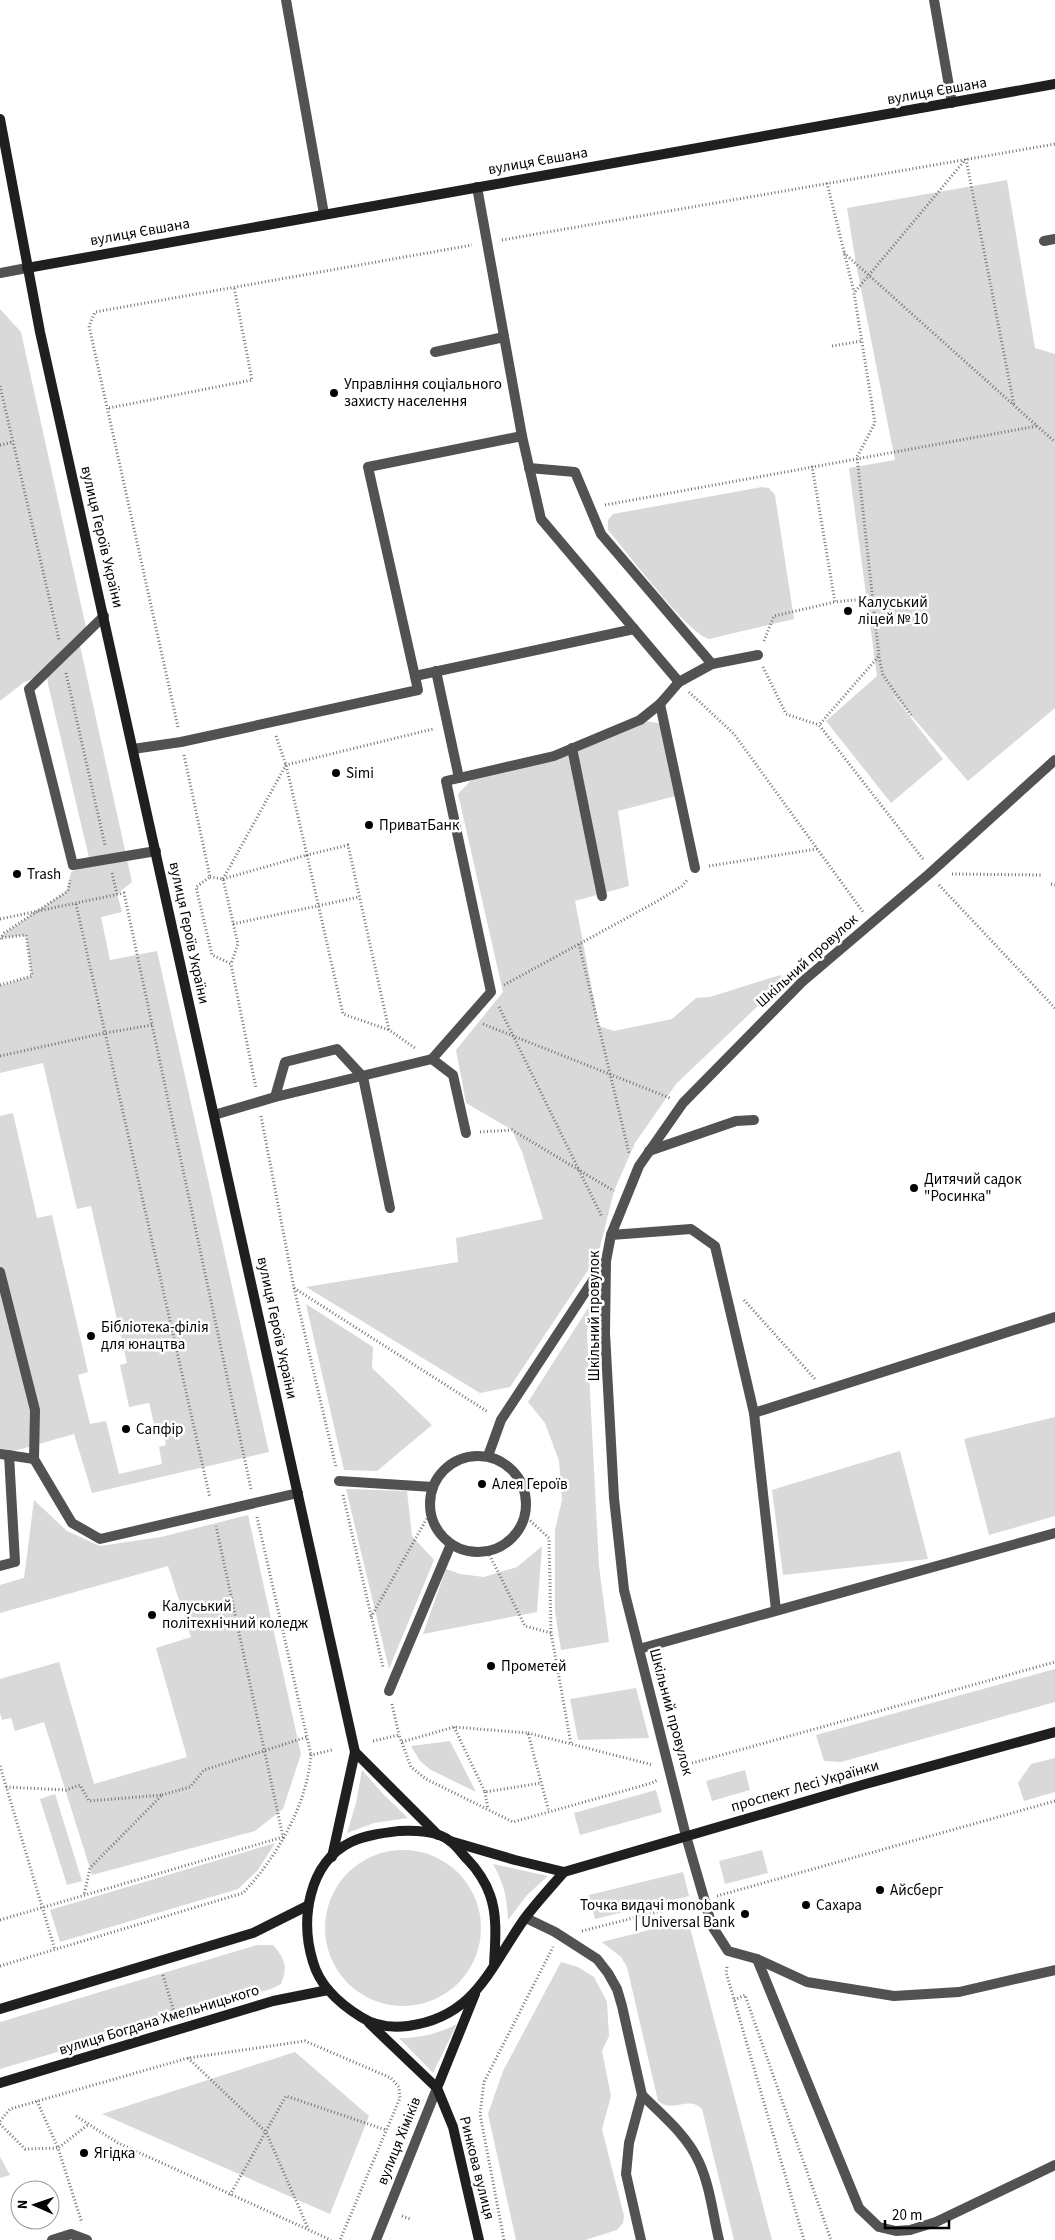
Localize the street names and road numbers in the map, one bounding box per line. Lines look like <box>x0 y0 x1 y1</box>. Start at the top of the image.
street label: вулиця Євшана <box>885 72 989 110</box>
street label: вулиця Євшана <box>486 142 590 180</box>
street label: вулиця Євшана <box>88 213 192 251</box>
street label: вулиця Героїв України <box>75 464 129 610</box>
street label: вулиця Героїв України <box>164 860 214 1006</box>
street label: Шкільний провулок <box>751 909 863 1013</box>
street label: Шкільний провулок <box>584 1250 605 1381</box>
street label: вулиця Героїв України <box>252 1255 302 1401</box>
street label: Шкільний провулок <box>644 1646 698 1778</box>
street label: проспект Лесі Українки <box>728 1755 882 1817</box>
street label: вулиця Богдана Хмельницького <box>56 1979 262 2061</box>
street label: вулиця Хіміків <box>372 2093 426 2188</box>
street label: Ринкова вулиця <box>454 2114 500 2222</box>

